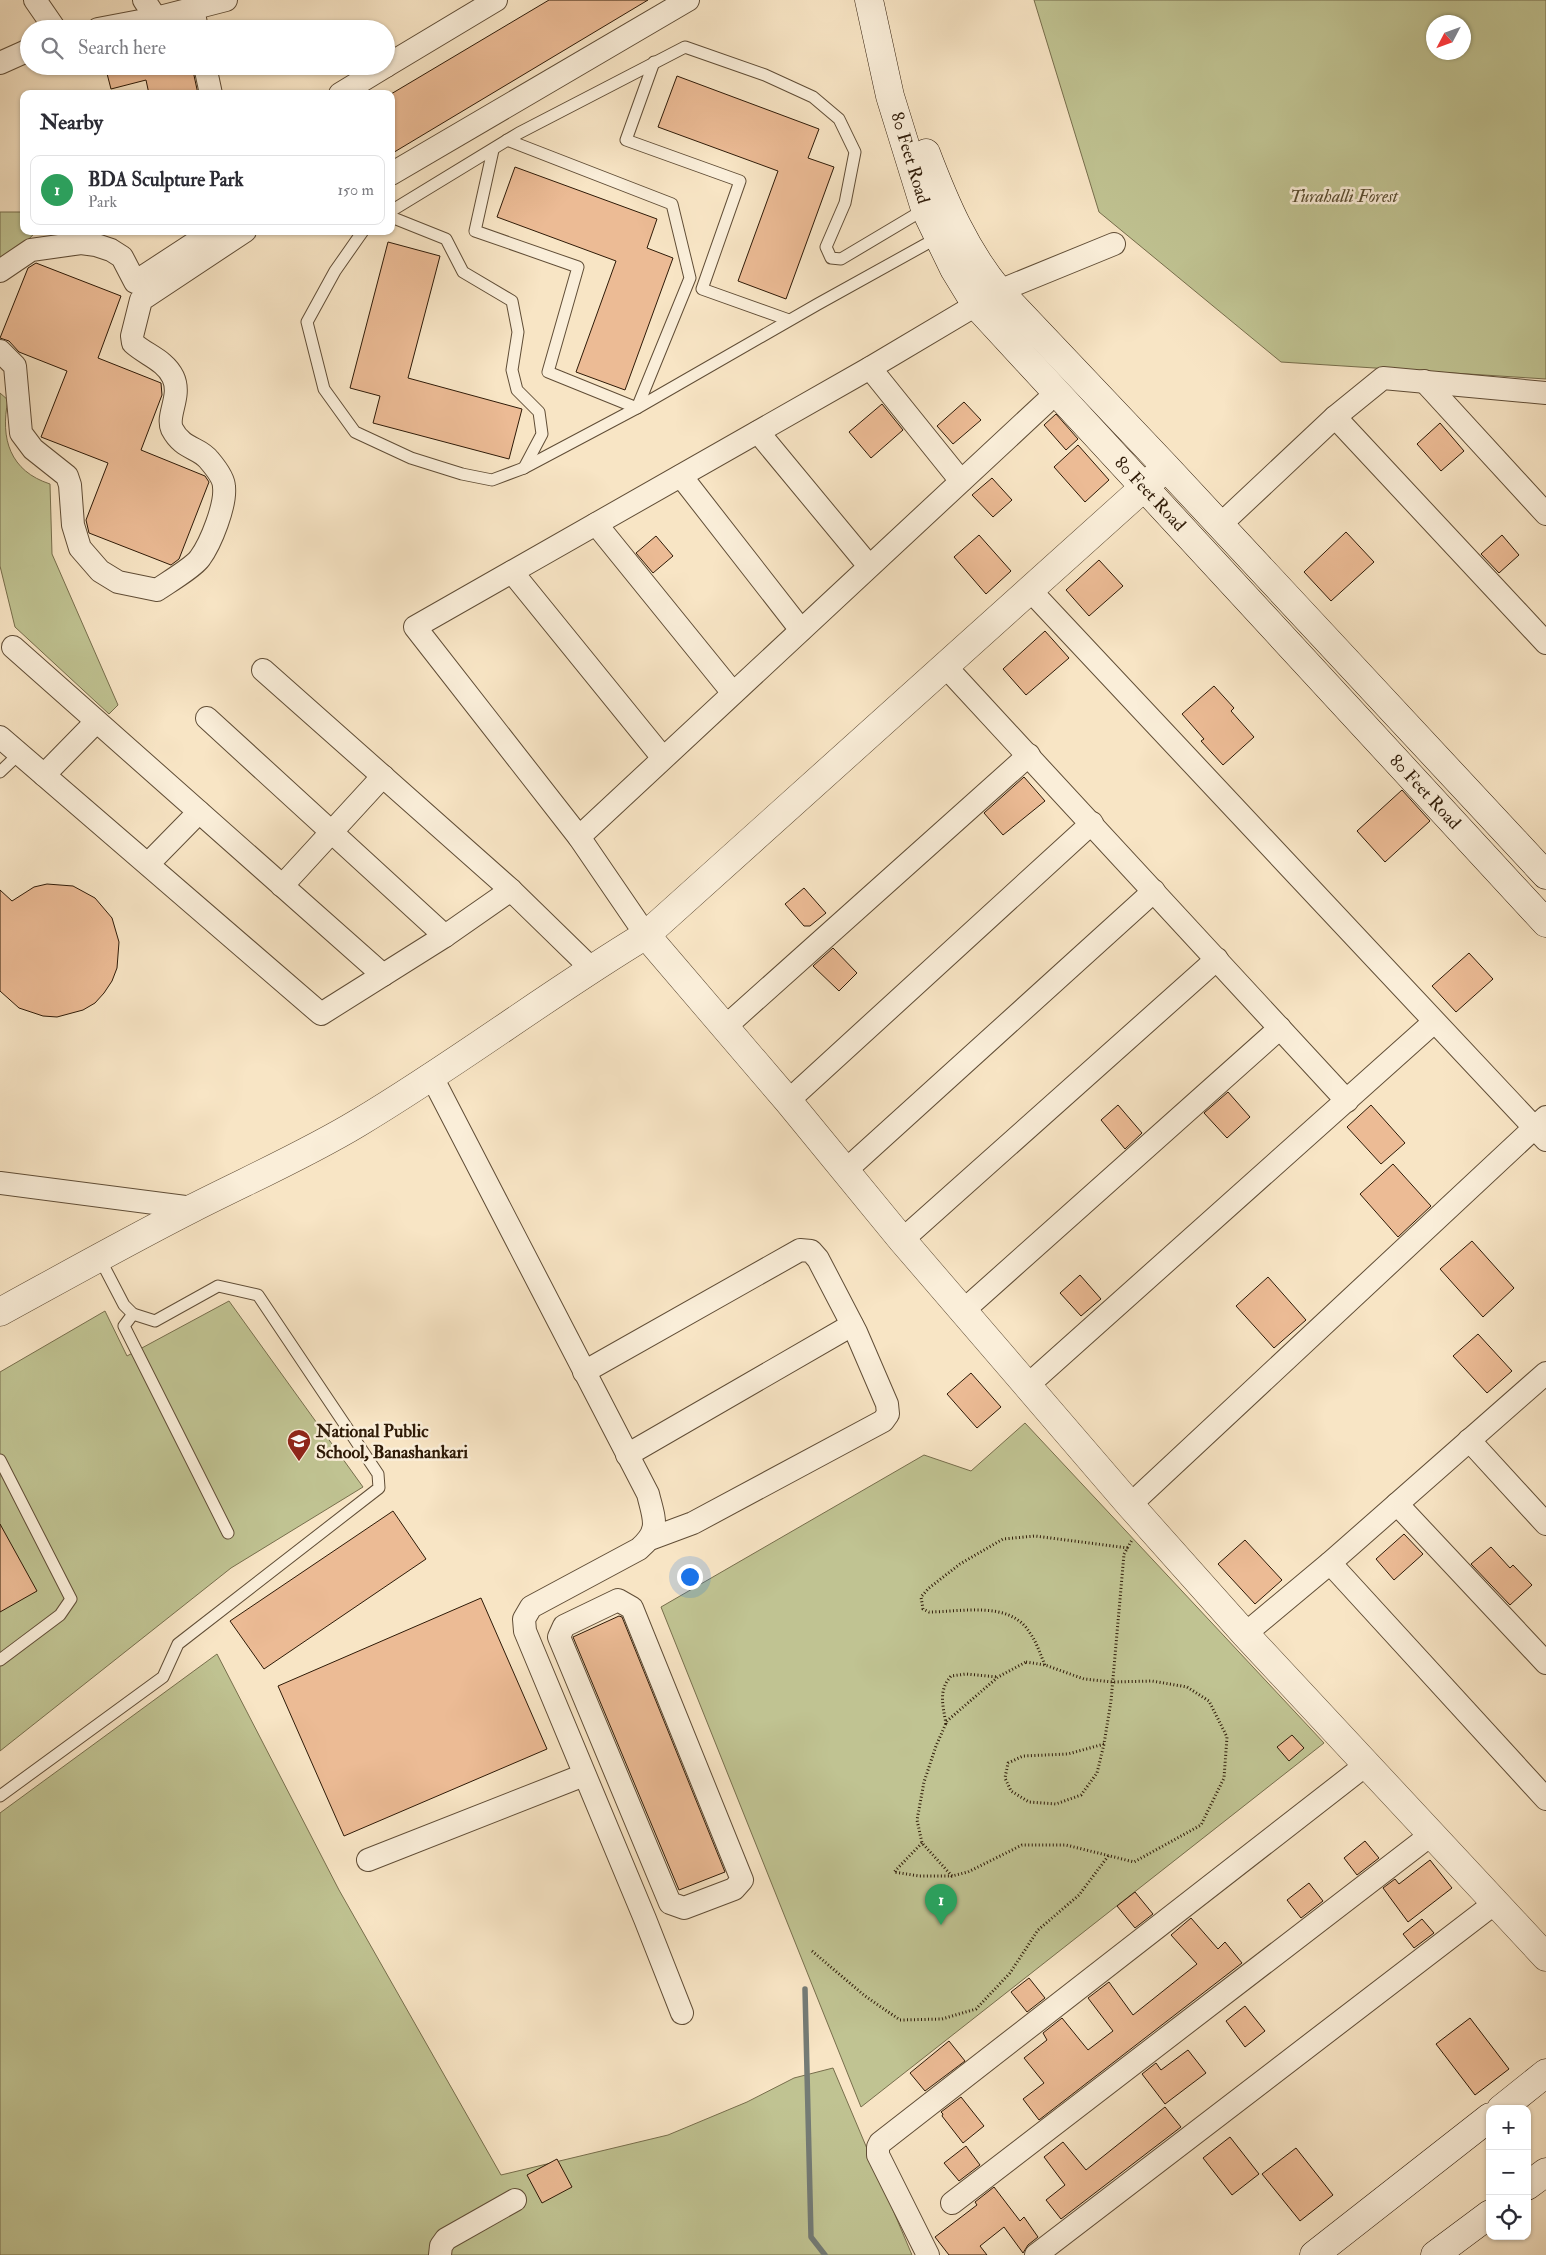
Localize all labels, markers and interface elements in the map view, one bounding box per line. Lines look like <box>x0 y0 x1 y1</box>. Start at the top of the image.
north arrow <box>1426 15 1471 60</box>
search box <box>20 20 395 75</box>
icon: search <box>38 34 66 62</box>
text: Search here <box>78 36 166 60</box>
text: Nearby <box>40 109 103 136</box>
street label: 80 Feet Road <box>885 109 935 207</box>
text: BDA Sculpture Park <box>88 168 244 192</box>
text: 1 <box>54 180 60 200</box>
text: 150 m <box>337 180 374 200</box>
park label: Turahalli Forest <box>1290 185 1399 208</box>
text: Park <box>88 192 117 212</box>
street label: 80 Feet Road <box>1109 452 1191 537</box>
street label: 80 Feet Road <box>1384 750 1466 835</box>
place label: National Public School, Banashankari <box>315 1420 468 1464</box>
school or university icon: National Public School, Banashankari <box>286 1428 312 1462</box>
your location <box>677 1564 703 1590</box>
pin: 1 <box>925 1884 957 1925</box>
map controls <box>1486 2105 1531 2240</box>
button: + <box>1486 2105 1531 2150</box>
button: − <box>1486 2150 1531 2195</box>
button: locate <box>1486 2195 1531 2240</box>

